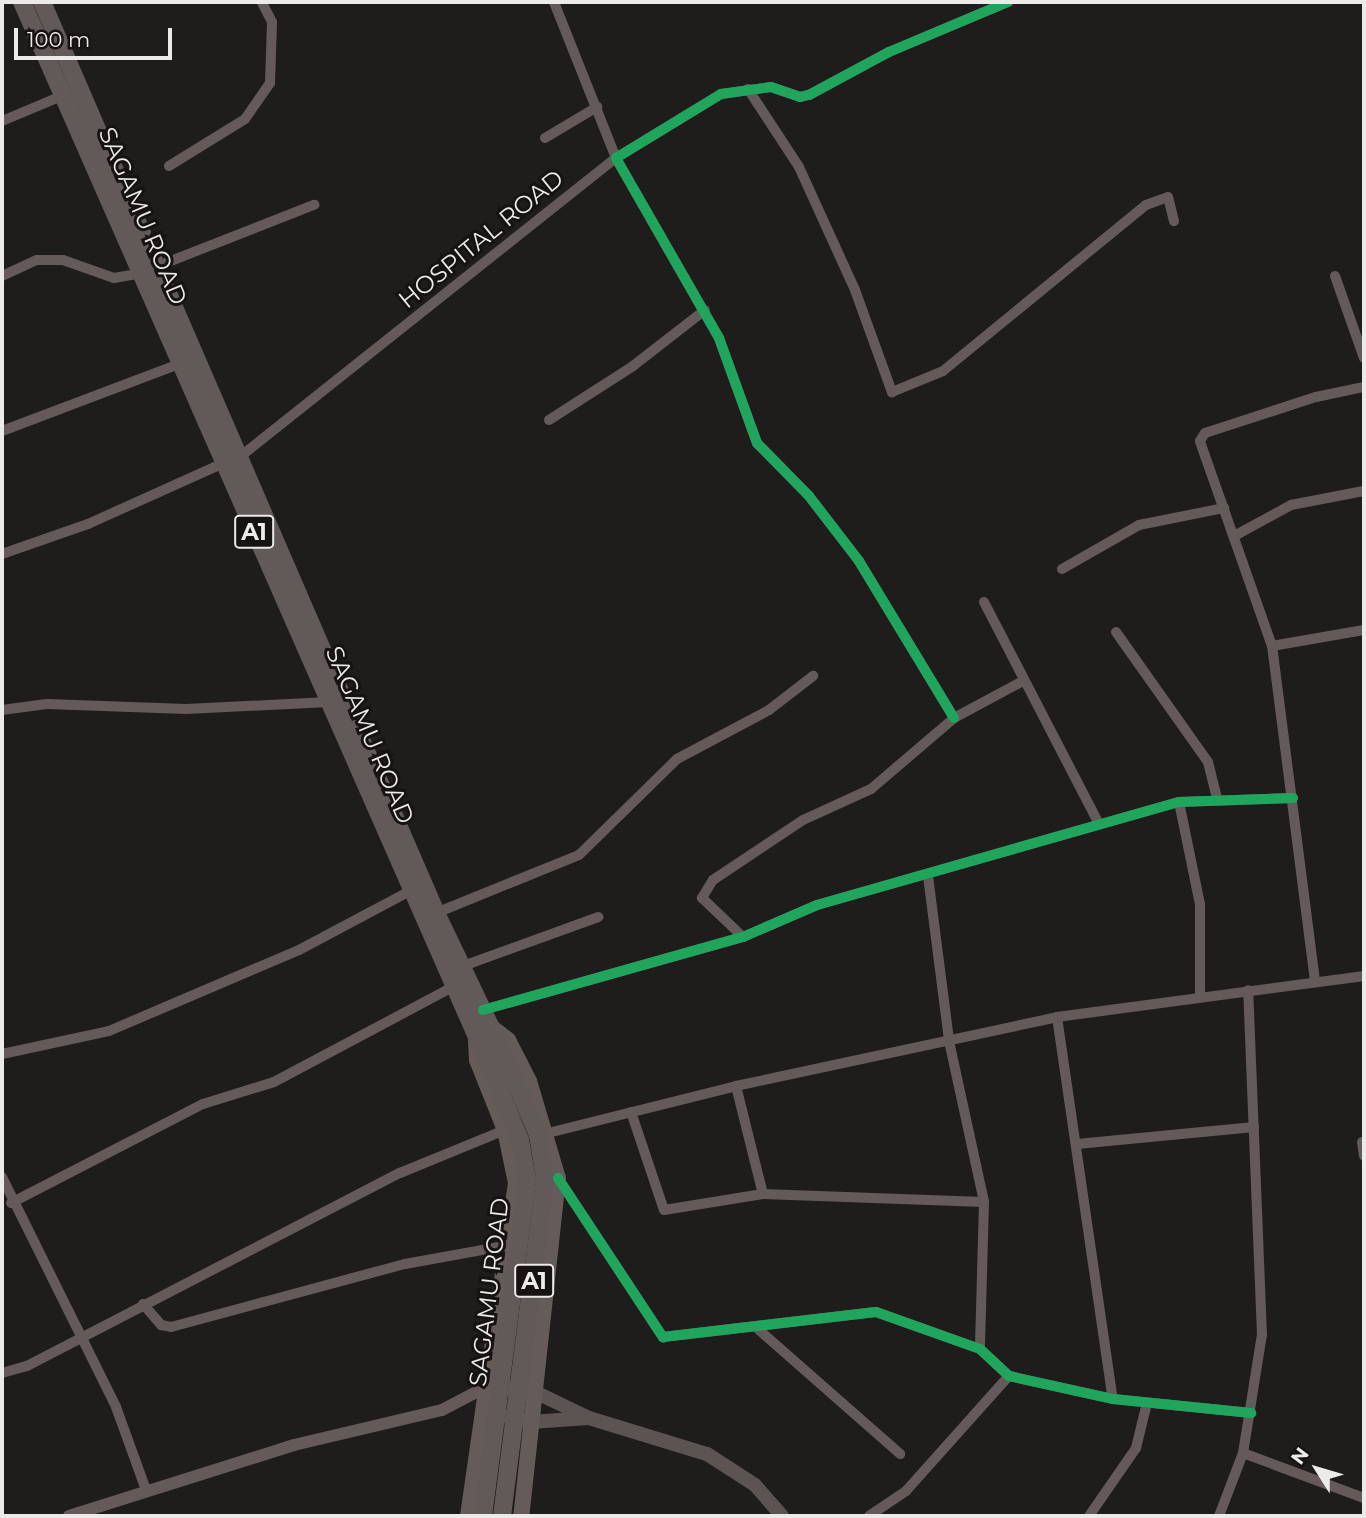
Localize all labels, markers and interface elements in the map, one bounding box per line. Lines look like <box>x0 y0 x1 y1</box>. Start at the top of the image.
scale bar <box>18 14 175 58</box>
text: 100 m <box>27 27 90 52</box>
street label: SAGAMU ROAD <box>93 123 193 309</box>
street label: HOSPITAL ROAD <box>393 164 569 314</box>
road number: A1 <box>233 512 275 552</box>
street label: SAGAMU ROAD <box>320 642 420 828</box>
street label: SAGAMU ROAD <box>463 1196 515 1388</box>
road number: A1 <box>513 1262 555 1300</box>
north arrow <box>1282 1434 1352 1504</box>
text: N <box>1286 1443 1314 1469</box>

